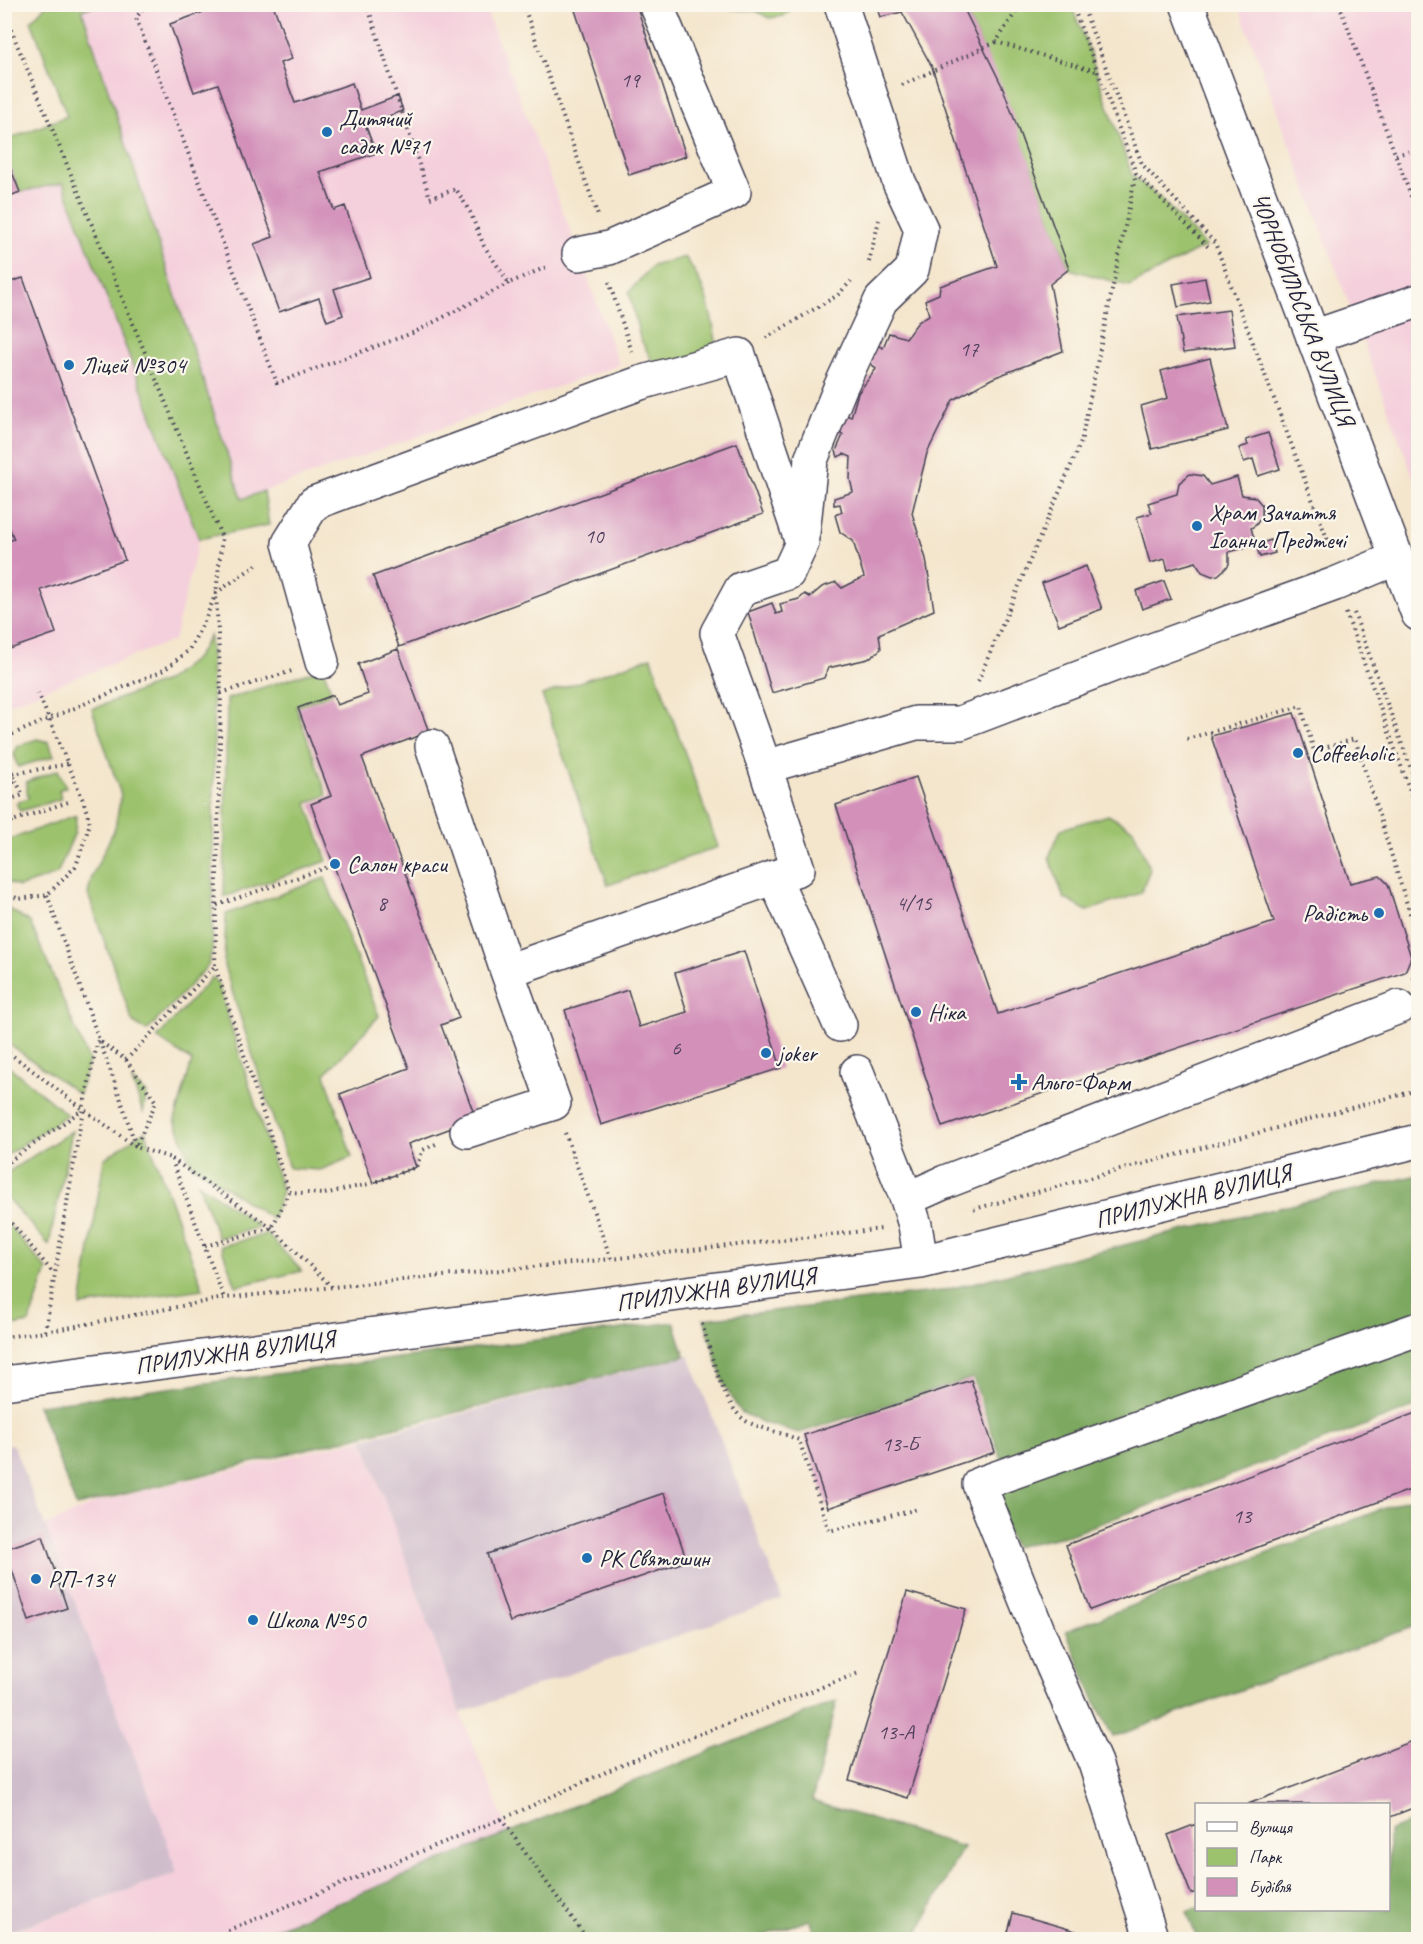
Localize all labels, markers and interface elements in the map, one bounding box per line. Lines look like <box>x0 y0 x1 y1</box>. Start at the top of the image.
house number: 19 <box>621 67 641 93</box>
place label: Дитячий садок №71 <box>339 103 431 161</box>
marker: Дитячий садок №71 <box>320 125 334 139</box>
street label: ЧОРНОБИЛЬСЬКА ВУЛИЦЯ <box>1245 189 1363 433</box>
house number: 17 <box>960 336 980 362</box>
place label: Ліцей №304 <box>81 350 188 380</box>
marker: Ліцей №304 <box>62 358 76 372</box>
place label: Храм Зачаття Іоанна Предтечі <box>1209 497 1348 555</box>
marker: Храм Зачаття Іоанна Предтечі <box>1190 519 1204 533</box>
house number: 10 <box>585 523 605 549</box>
place label: Coffeeholic <box>1310 738 1396 768</box>
marker: Coffeeholic <box>1291 746 1305 760</box>
place label: Салон краси <box>347 849 449 879</box>
marker: Салон краси <box>328 857 342 871</box>
house number: 8 <box>377 890 389 916</box>
house number: 4/15 <box>896 890 933 916</box>
place label: Радість <box>1303 898 1369 928</box>
marker: Радість <box>1372 906 1386 920</box>
place label: Ніка <box>928 997 967 1027</box>
marker: Ніка <box>909 1005 923 1019</box>
house number: 6 <box>671 1035 681 1061</box>
place label: joker <box>776 1038 819 1068</box>
marker: joker <box>759 1046 773 1060</box>
place label: Альго-Фарм <box>1031 1067 1132 1097</box>
marker: Альго-Фарм <box>1012 1075 1026 1089</box>
street label: ПРИЛУЖНА ВУЛИЦЯ <box>1092 1156 1297 1235</box>
street label: ПРИЛУЖНА ВУЛИЦЯ <box>614 1260 821 1318</box>
street label: ПРИЛУЖНА ВУЛИЦЯ <box>133 1323 340 1381</box>
house number: 13-Б <box>882 1431 922 1457</box>
house number: 13 <box>1233 1503 1253 1529</box>
place label: РК Святошин <box>599 1543 712 1573</box>
marker: РК Святошин <box>580 1551 594 1565</box>
place label: РП-134 <box>48 1564 116 1594</box>
marker: РП-134 <box>29 1572 43 1586</box>
place label: Школа №50 <box>265 1605 367 1635</box>
marker: Школа №50 <box>246 1613 260 1627</box>
house number: 13-А <box>878 1719 916 1745</box>
legend <box>1195 1803 1390 1911</box>
text: Вулиця <box>1249 1816 1293 1838</box>
text: Парк <box>1249 1846 1283 1868</box>
text: Будівля <box>1249 1876 1292 1898</box>

